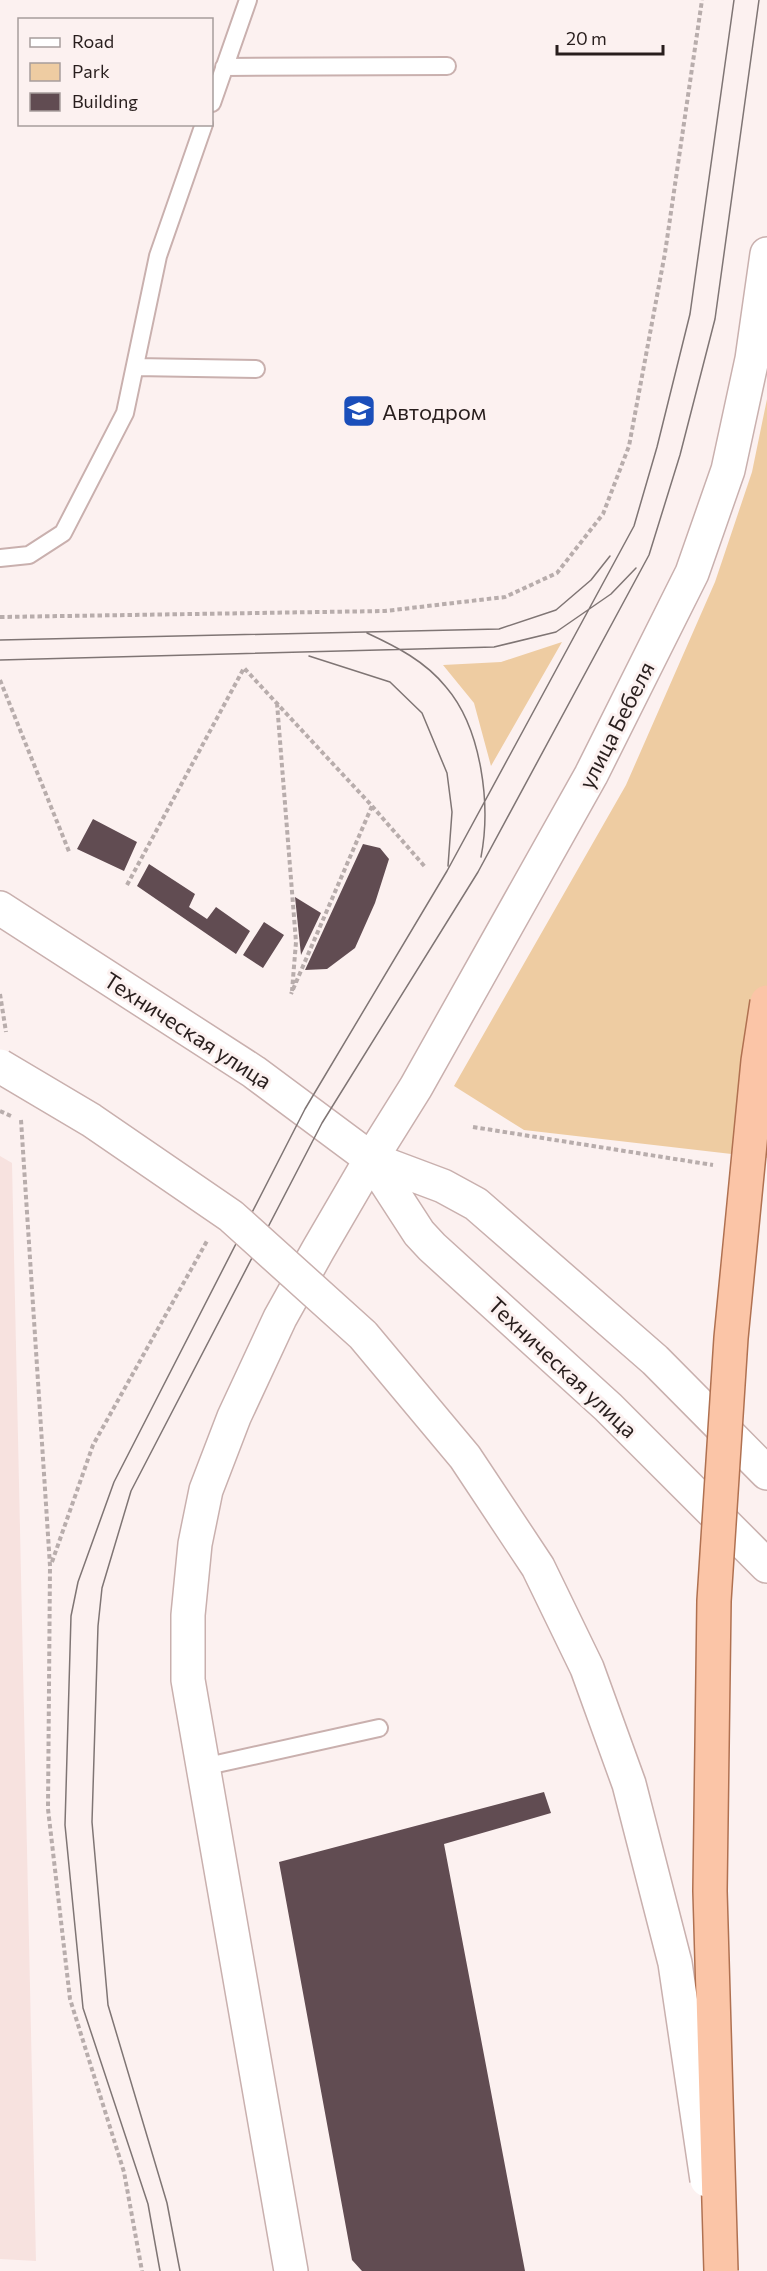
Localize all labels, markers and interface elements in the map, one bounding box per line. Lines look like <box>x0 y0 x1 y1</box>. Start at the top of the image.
legend <box>18 18 213 126</box>
scale bar <box>557 18 664 56</box>
text: 20 m <box>566 27 607 49</box>
text: Road <box>72 30 114 52</box>
text: Park <box>72 60 110 82</box>
text: Building <box>72 90 138 112</box>
school or university icon: Автодром <box>341 393 377 429</box>
place label: Автодром <box>382 398 487 425</box>
street label: улица Бебеля <box>572 657 660 793</box>
street label: Техническая улица <box>99 966 277 1094</box>
street label: Техническая улица <box>483 1291 643 1443</box>

